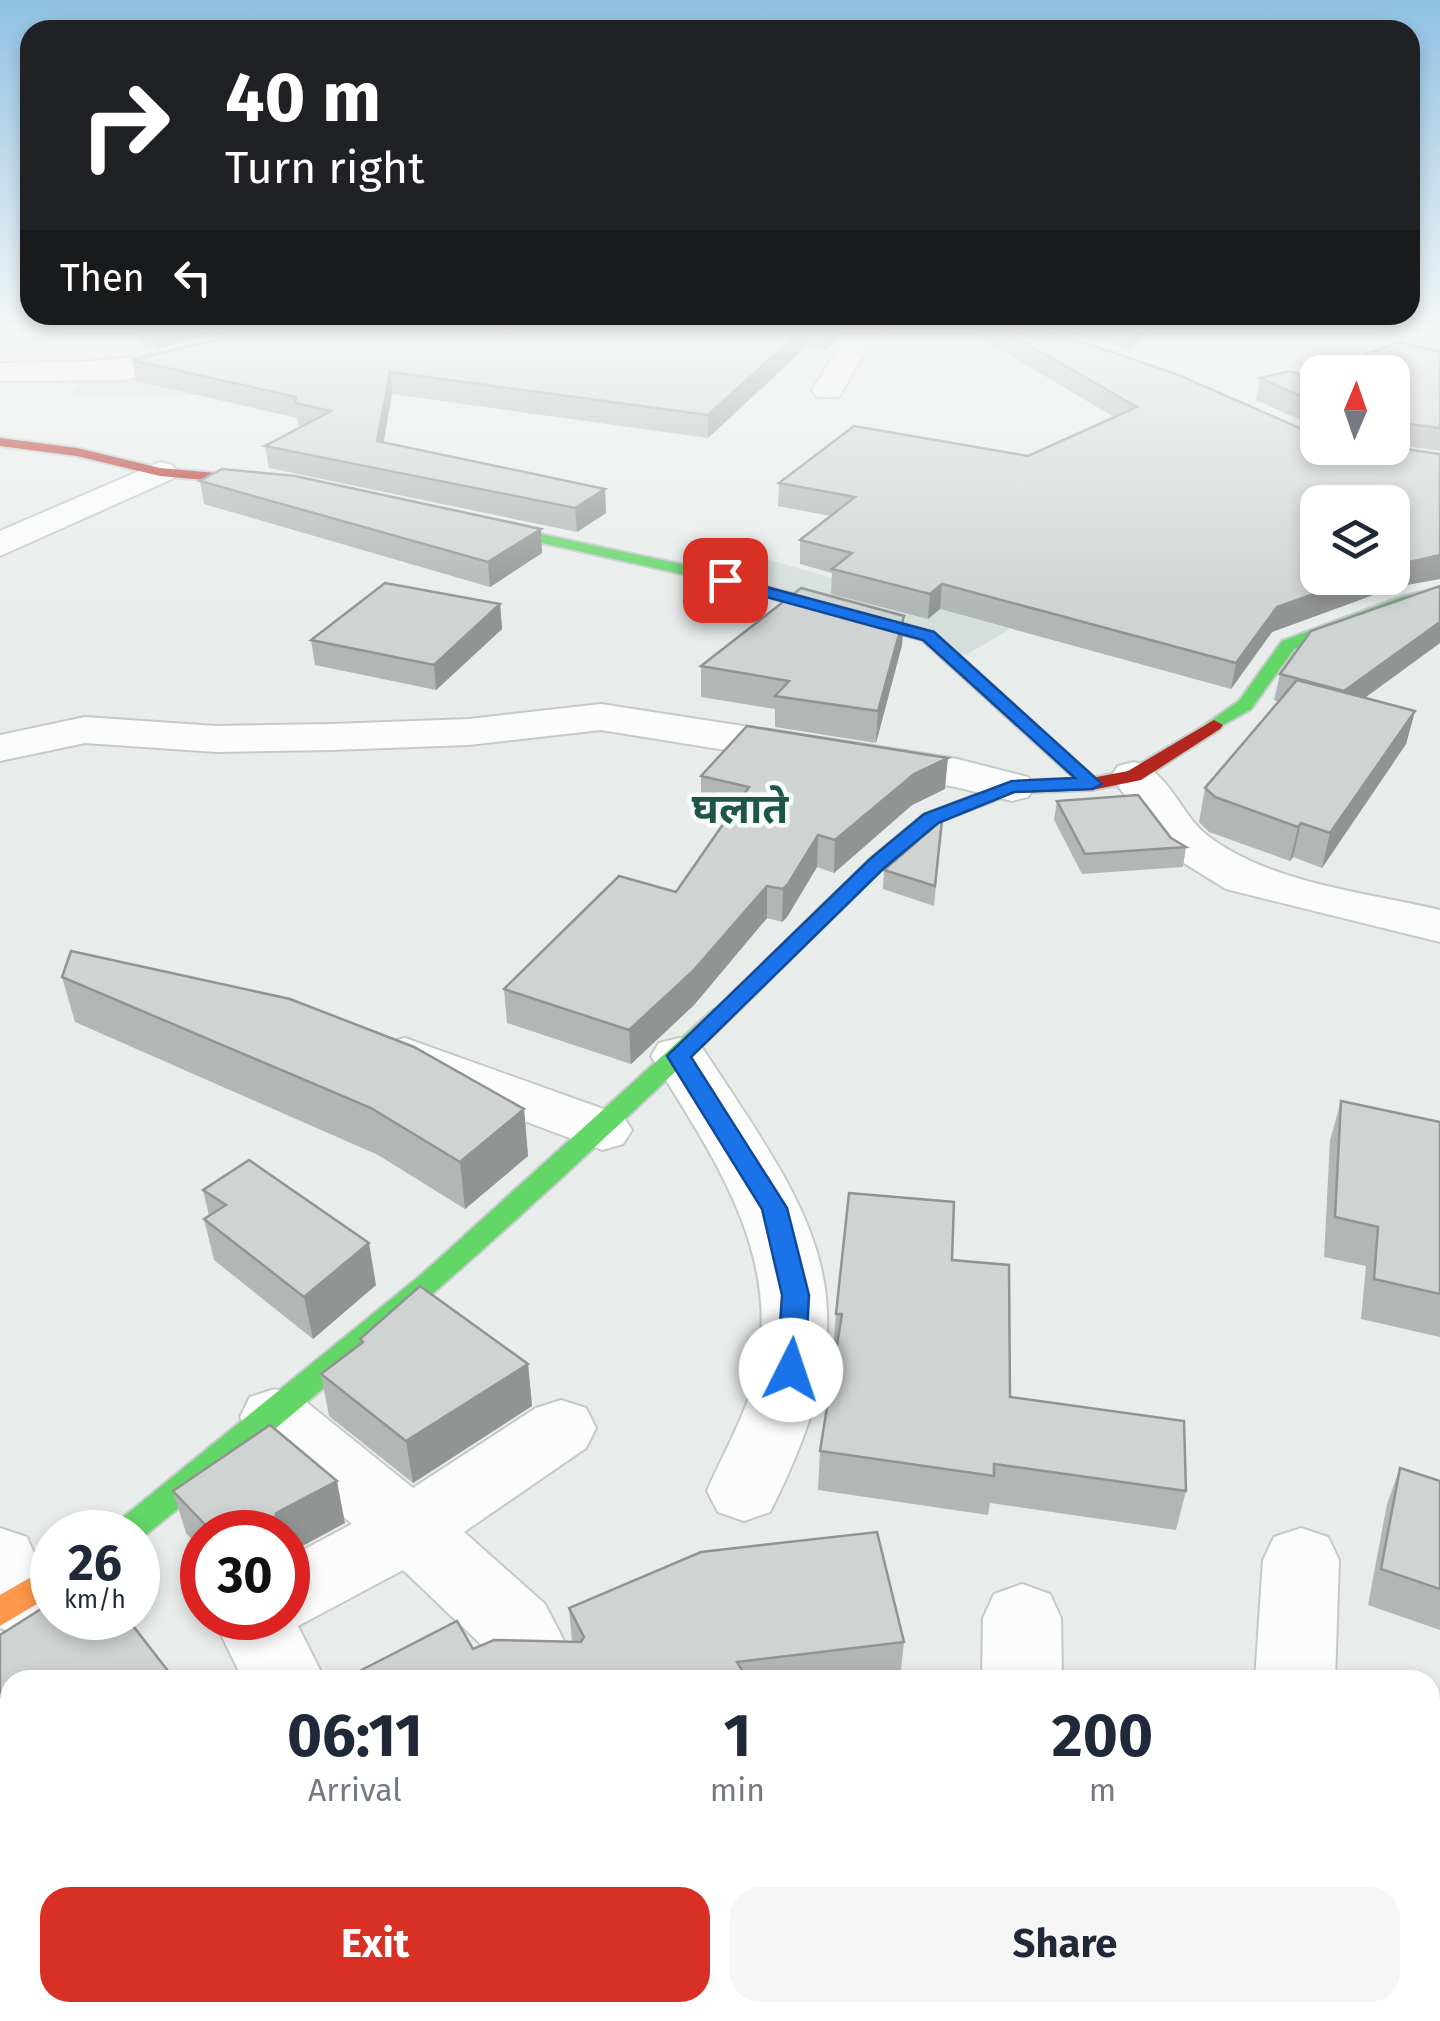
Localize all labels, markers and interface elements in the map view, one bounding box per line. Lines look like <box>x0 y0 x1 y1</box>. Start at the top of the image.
text: 40 m <box>225 56 381 140</box>
icon: right <box>60 60 190 190</box>
text: Turn right <box>225 141 424 195</box>
icon: left <box>165 250 220 305</box>
text: Then <box>60 255 145 301</box>
north arrow <box>1300 355 1410 465</box>
map controls <box>1300 355 1410 595</box>
button: layers <box>1300 485 1410 595</box>
pin <box>683 538 768 623</box>
icon: arrive <box>698 553 753 608</box>
district label: घलाते <box>692 784 789 834</box>
position arrow <box>739 1318 843 1422</box>
speed limit sign: 30 <box>180 1510 310 1640</box>
text: 26 <box>68 1533 122 1593</box>
text: km/h <box>64 1585 126 1615</box>
text: 06:11 <box>287 1700 423 1772</box>
text: 1 <box>723 1700 751 1772</box>
text: 200 <box>1052 1700 1153 1772</box>
text: Arrival <box>308 1771 402 1809</box>
text: min <box>710 1771 765 1809</box>
text: m <box>1089 1771 1116 1809</box>
button: Exit <box>40 1887 710 2002</box>
button: Share <box>730 1887 1400 2002</box>

